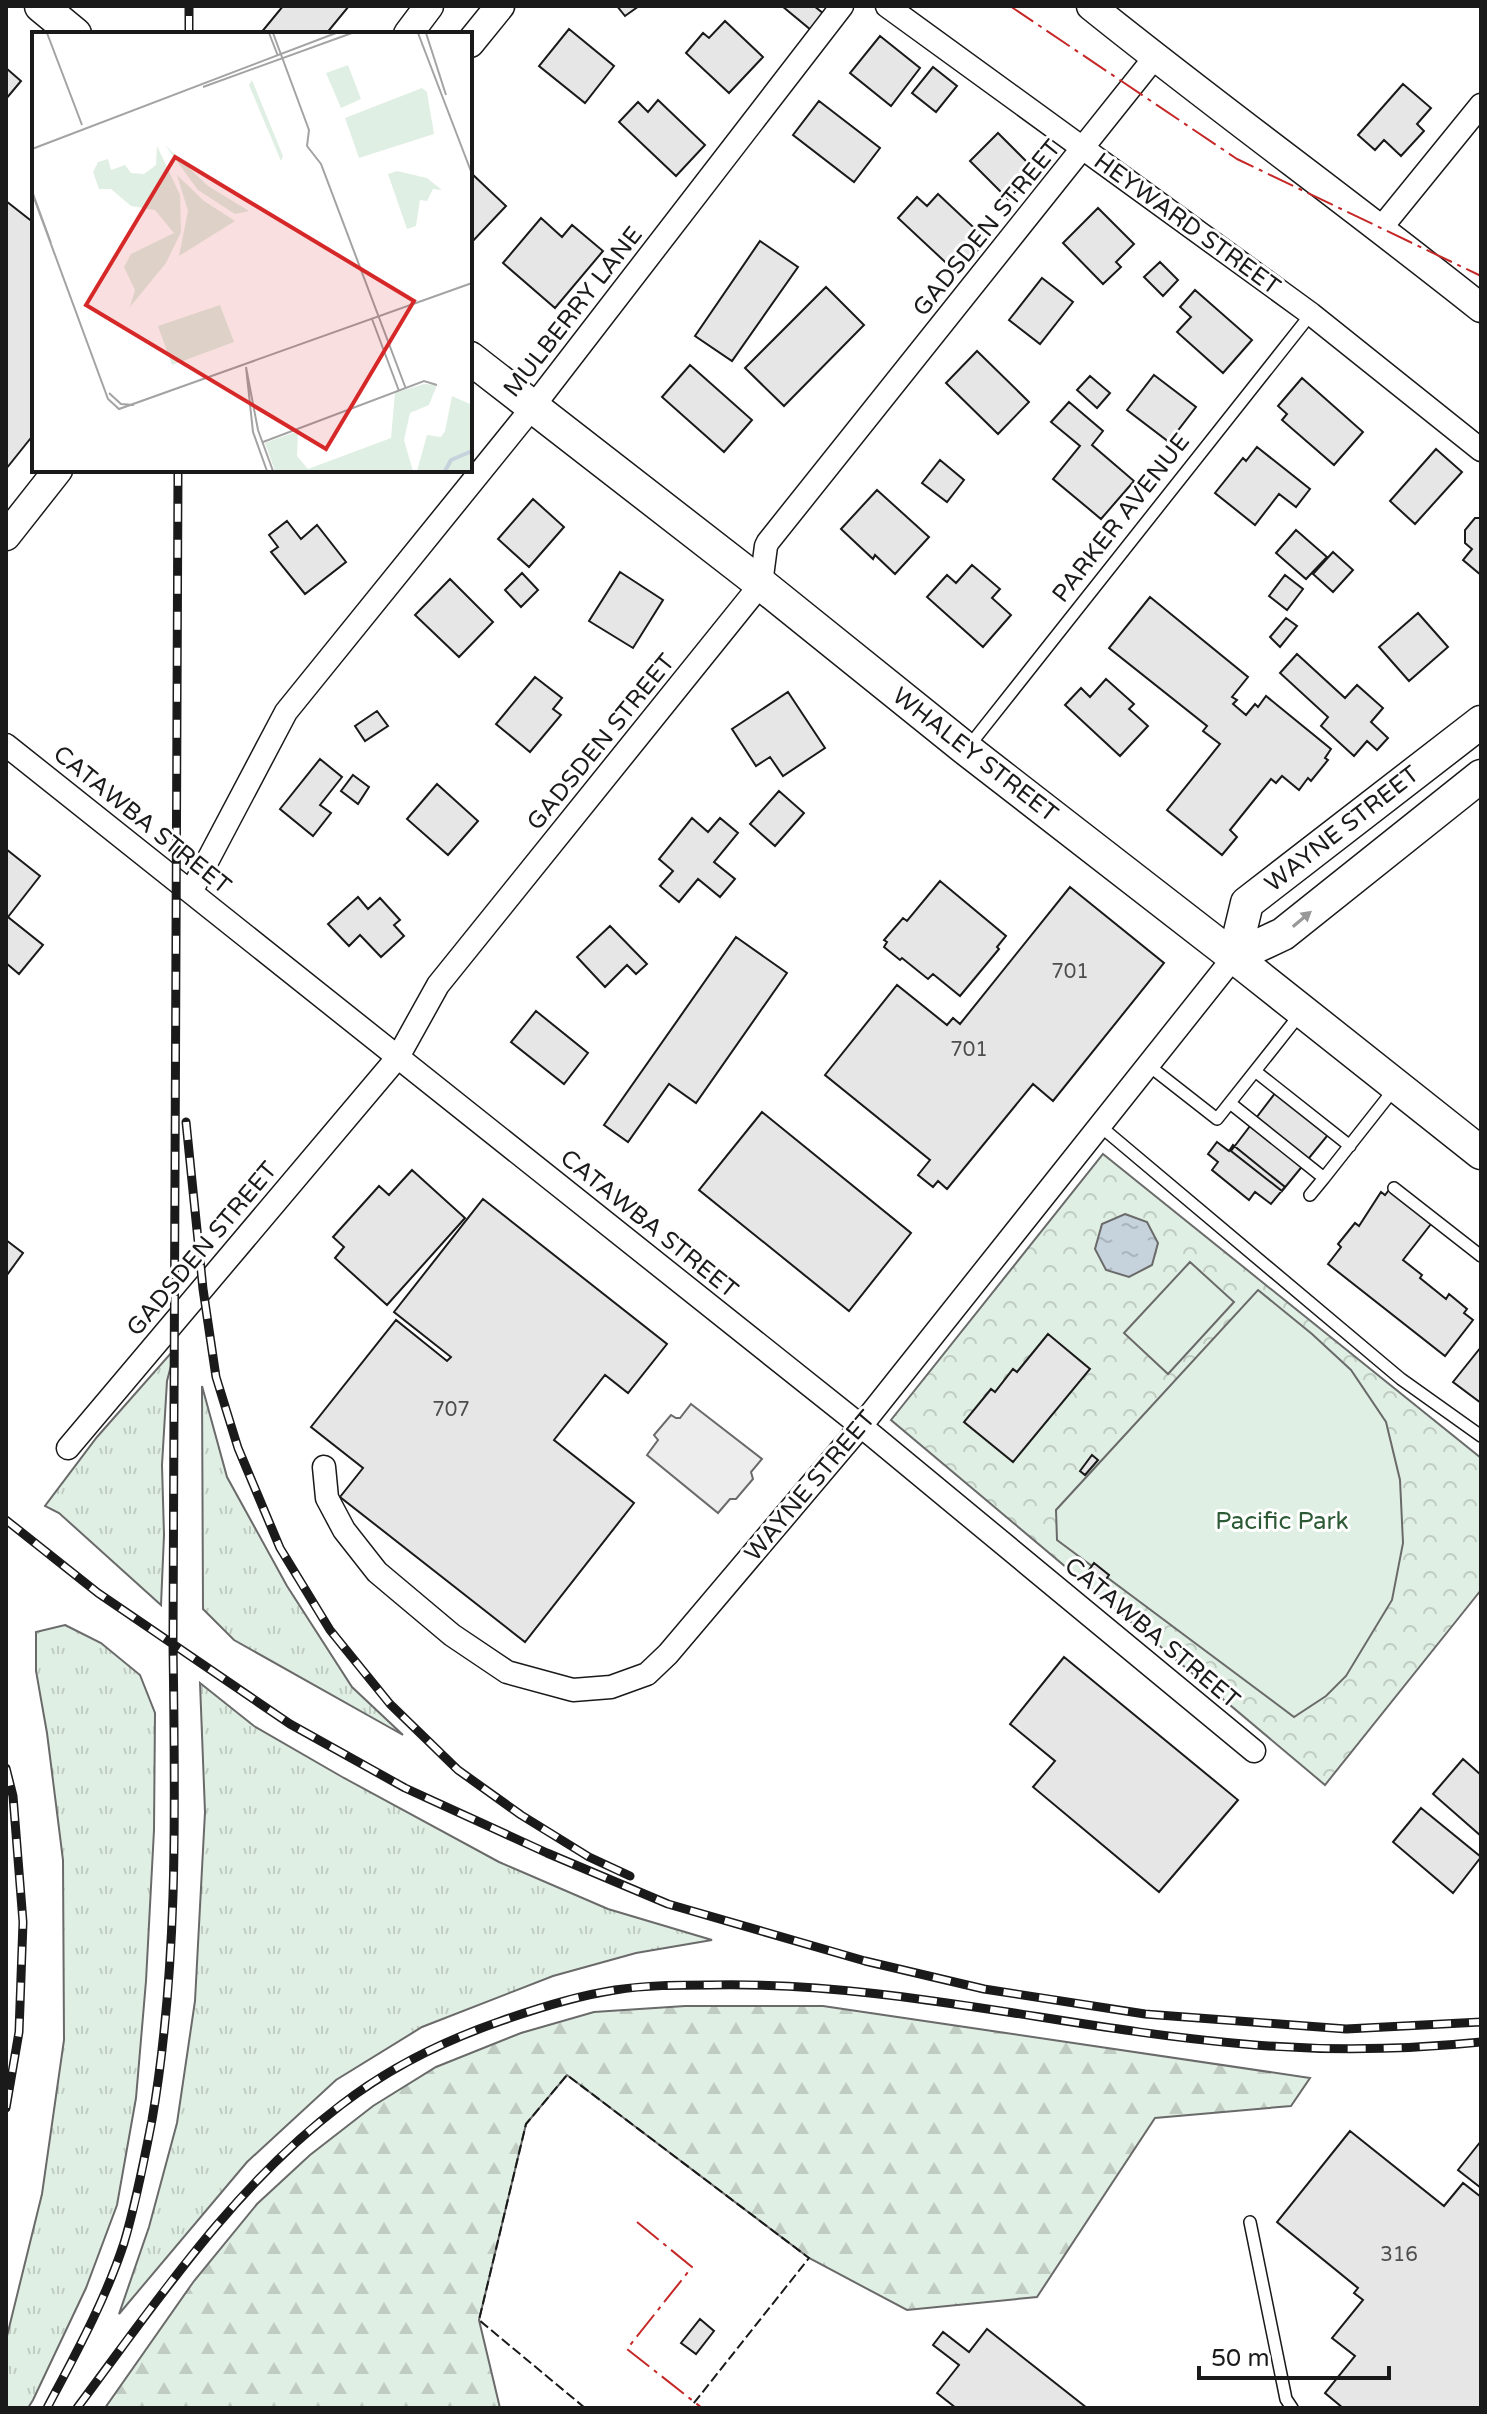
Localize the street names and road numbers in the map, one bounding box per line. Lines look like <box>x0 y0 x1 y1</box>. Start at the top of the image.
street label: GADSDEN STREET <box>907 134 1067 322</box>
street label: HEYWARD STREET <box>1088 147 1286 302</box>
street label: MULBERRY LANE <box>497 221 649 403</box>
street label: PARKER AVENUE <box>1046 428 1196 608</box>
street label: GADSDEN STREET <box>521 648 681 836</box>
street label: WHALEY STREET <box>887 681 1064 829</box>
street label: CATAWBA STREET <box>47 740 237 901</box>
street label: WAYNE STREET <box>1259 760 1425 898</box>
street label: CATAWBA STREET <box>554 1144 744 1305</box>
street label: GADSDEN STREET <box>121 1156 284 1342</box>
street label: WAYNE STREET <box>739 1404 882 1567</box>
street label: CATAWBA STREET <box>1058 1551 1246 1715</box>

